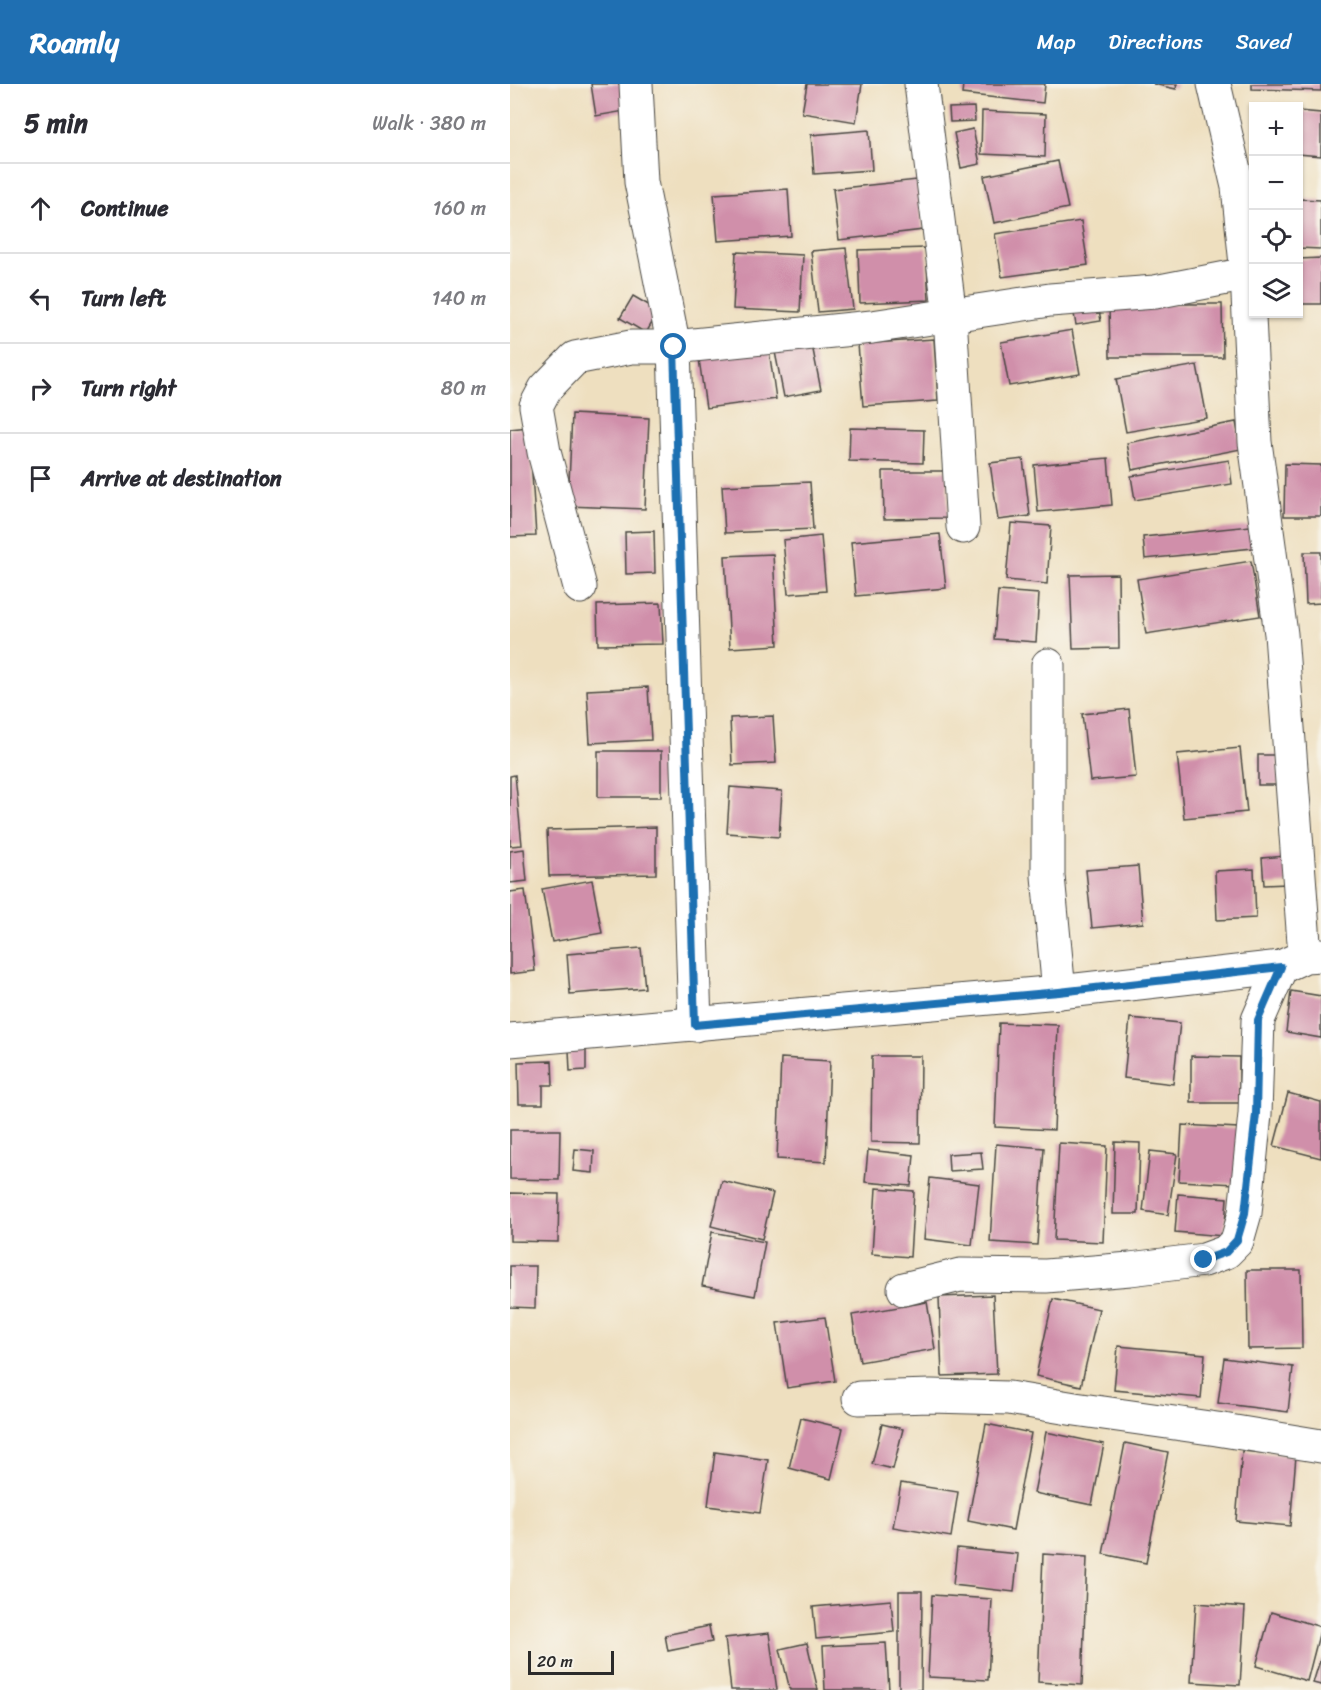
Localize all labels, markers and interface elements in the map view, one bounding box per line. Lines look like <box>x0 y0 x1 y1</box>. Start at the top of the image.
text: Roamly <box>30 18 119 67</box>
text: Map <box>1037 23 1075 61</box>
text: Directions <box>1108 23 1203 61</box>
text: Saved <box>1236 23 1291 61</box>
text: 5 min <box>24 100 88 146</box>
map controls <box>1249 102 1303 318</box>
button: + <box>1249 102 1303 156</box>
text: Walk · 380 m <box>372 106 486 141</box>
button: − <box>1249 156 1303 210</box>
text: Continue <box>81 189 169 228</box>
text: 160 m <box>433 191 486 226</box>
icon: ahead <box>24 192 57 225</box>
button: locate <box>1249 210 1303 264</box>
button: layers <box>1249 264 1303 318</box>
text: Turn left <box>81 279 166 318</box>
text: 140 m <box>432 281 486 316</box>
icon: left <box>24 282 57 315</box>
route start <box>660 333 686 359</box>
text: Turn right <box>81 369 176 408</box>
text: 80 m <box>441 371 486 406</box>
icon: right <box>24 372 57 405</box>
text: Arrive at destination <box>81 459 282 498</box>
icon: arrive <box>24 462 57 495</box>
route end <box>1190 1246 1216 1272</box>
text: 20 m <box>537 1647 573 1676</box>
scale bar <box>528 1648 614 1676</box>

